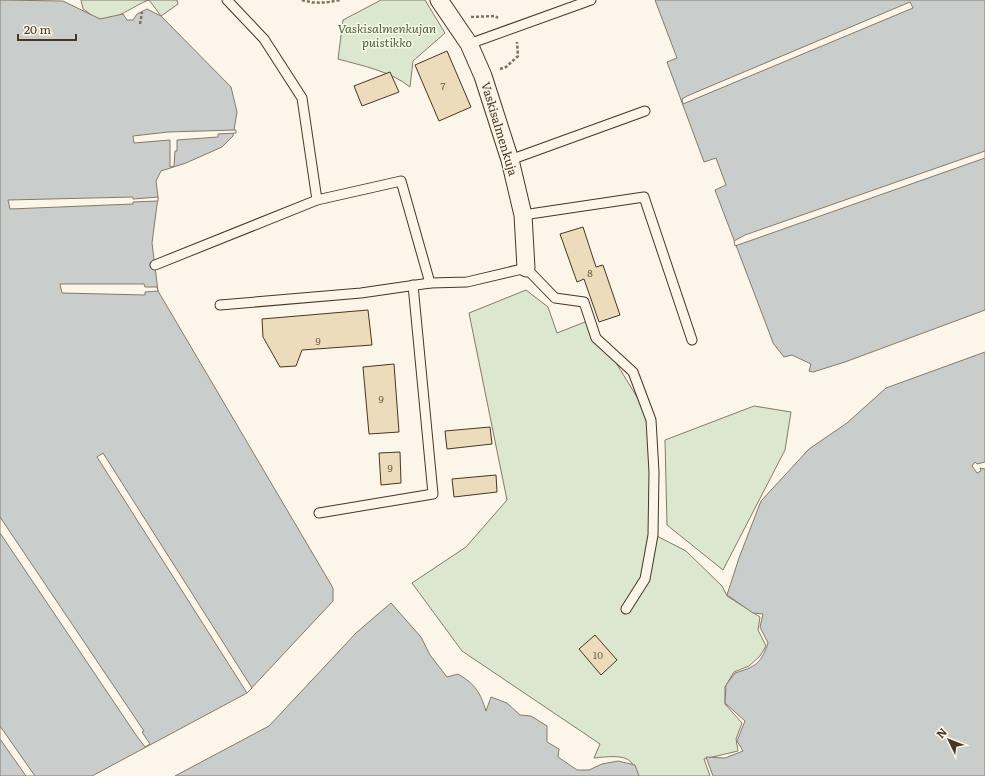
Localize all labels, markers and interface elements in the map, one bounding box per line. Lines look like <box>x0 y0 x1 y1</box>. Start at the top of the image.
scale bar <box>18 16 76 42</box>
park label: Vaskisalmenkujan puistikko <box>338 19 436 51</box>
text: 20 m <box>24 20 51 38</box>
house number: 7 <box>440 78 446 93</box>
street label: Vaskisalmenkuja <box>477 80 523 178</box>
house number: 8 <box>587 265 593 280</box>
house number: 9 <box>315 333 321 348</box>
house number: 9 <box>378 391 384 406</box>
house number: 9 <box>387 460 393 475</box>
house number: 10 <box>593 647 603 662</box>
north arrow <box>929 720 969 760</box>
text: N <box>932 724 950 741</box>

